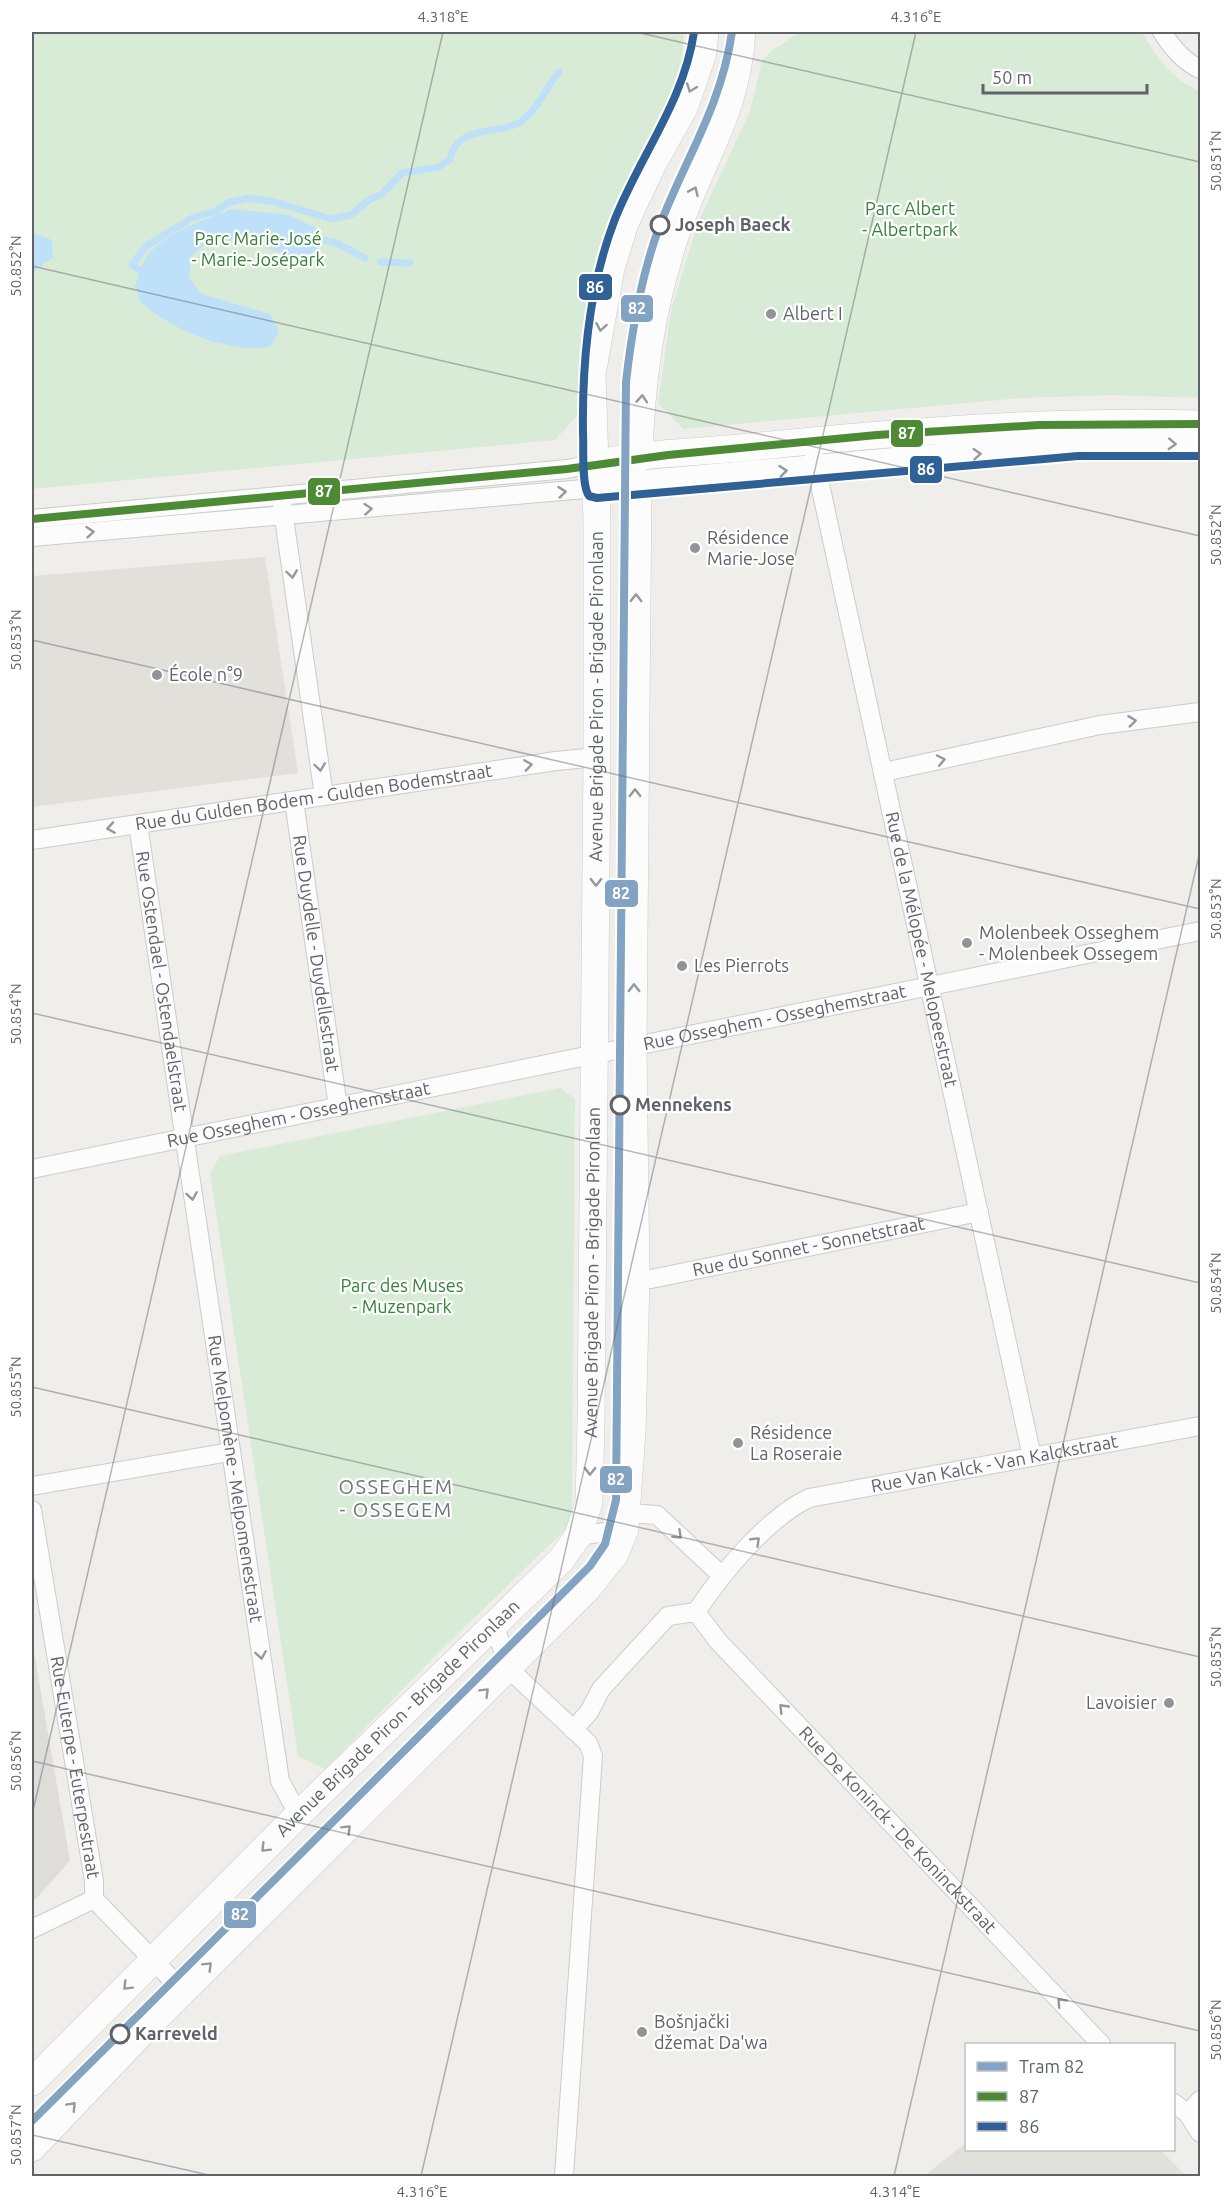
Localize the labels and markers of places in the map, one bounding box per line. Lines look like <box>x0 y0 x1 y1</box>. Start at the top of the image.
place label: Joseph Baeck <box>675 214 791 234</box>
marker: Joseph Baeck <box>650 215 670 235</box>
place label: Albert I <box>783 303 843 323</box>
marker: Albert I <box>764 307 778 321</box>
place label: Résidence Marie-Jose <box>707 527 795 568</box>
marker: Résidence Marie-Jose <box>688 541 702 555</box>
place label: École n°9 <box>169 663 243 684</box>
marker: École n°9 <box>150 668 164 682</box>
place label: Molenbeek Osseghem - Molenbeek Ossegem <box>979 922 1159 963</box>
marker: Molenbeek Osseghem - Molenbeek Ossegem <box>960 936 974 950</box>
place label: Les Pierrots <box>694 955 789 975</box>
marker: Les Pierrots <box>675 959 689 973</box>
place label: Mennekens <box>635 1094 732 1114</box>
marker: Mennekens <box>610 1095 630 1115</box>
place label: Résidence La Roseraie <box>750 1422 842 1463</box>
marker: Résidence La Roseraie <box>731 1436 745 1450</box>
place label: Lavoisier <box>1086 1692 1157 1712</box>
marker: Lavoisier <box>1162 1696 1176 1710</box>
place label: Bošnjački džemat Da'wa <box>654 2011 768 2052</box>
place label: Karreveld <box>135 2023 218 2043</box>
marker: Karreveld <box>110 2024 130 2044</box>
marker: Bošnjački džemat Da'wa <box>635 2025 649 2039</box>

